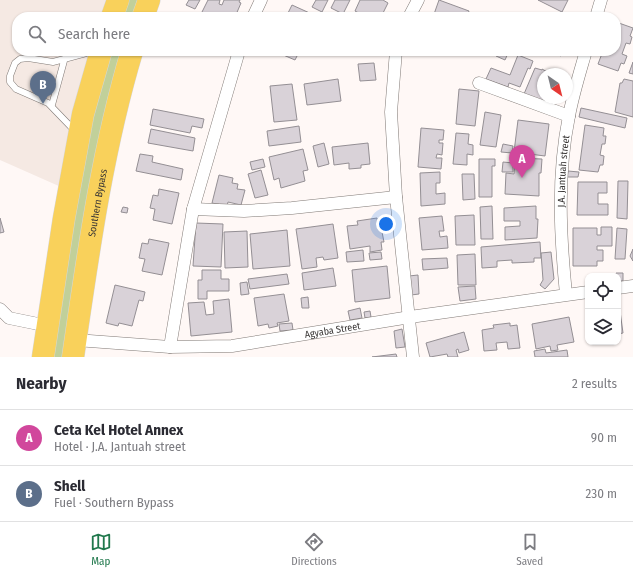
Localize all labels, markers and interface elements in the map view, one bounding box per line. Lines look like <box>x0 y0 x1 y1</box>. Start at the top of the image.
search box <box>12 12 621 56</box>
icon: search <box>26 23 48 45</box>
text: Search here <box>58 25 130 43</box>
north arrow <box>537 68 573 104</box>
pin: B <box>30 71 56 104</box>
street label: J.A. Jantuah street <box>556 134 573 208</box>
pin: A <box>509 145 535 178</box>
street label: Southern Bypass <box>86 168 110 238</box>
your location <box>376 214 396 234</box>
map controls <box>585 273 621 345</box>
button: locate <box>585 273 621 309</box>
button: layers <box>585 309 621 345</box>
street label: Agyaba Street <box>304 320 362 341</box>
text: Nearby <box>16 373 67 394</box>
text: 2 results <box>572 376 617 391</box>
text: Ceta Kel Hotel Annex <box>54 421 183 439</box>
text: A <box>25 430 33 445</box>
text: 90 m <box>591 430 617 445</box>
text: Hotel · J.A. Jantuah street <box>54 439 186 454</box>
text: Shell <box>54 477 85 495</box>
text: B <box>25 486 33 501</box>
text: 230 m <box>586 486 617 501</box>
text: Fuel · Southern Bypass <box>54 495 174 510</box>
tab: Map <box>90 531 112 568</box>
tab: Directions <box>291 531 337 568</box>
tab: Saved <box>516 531 543 568</box>

